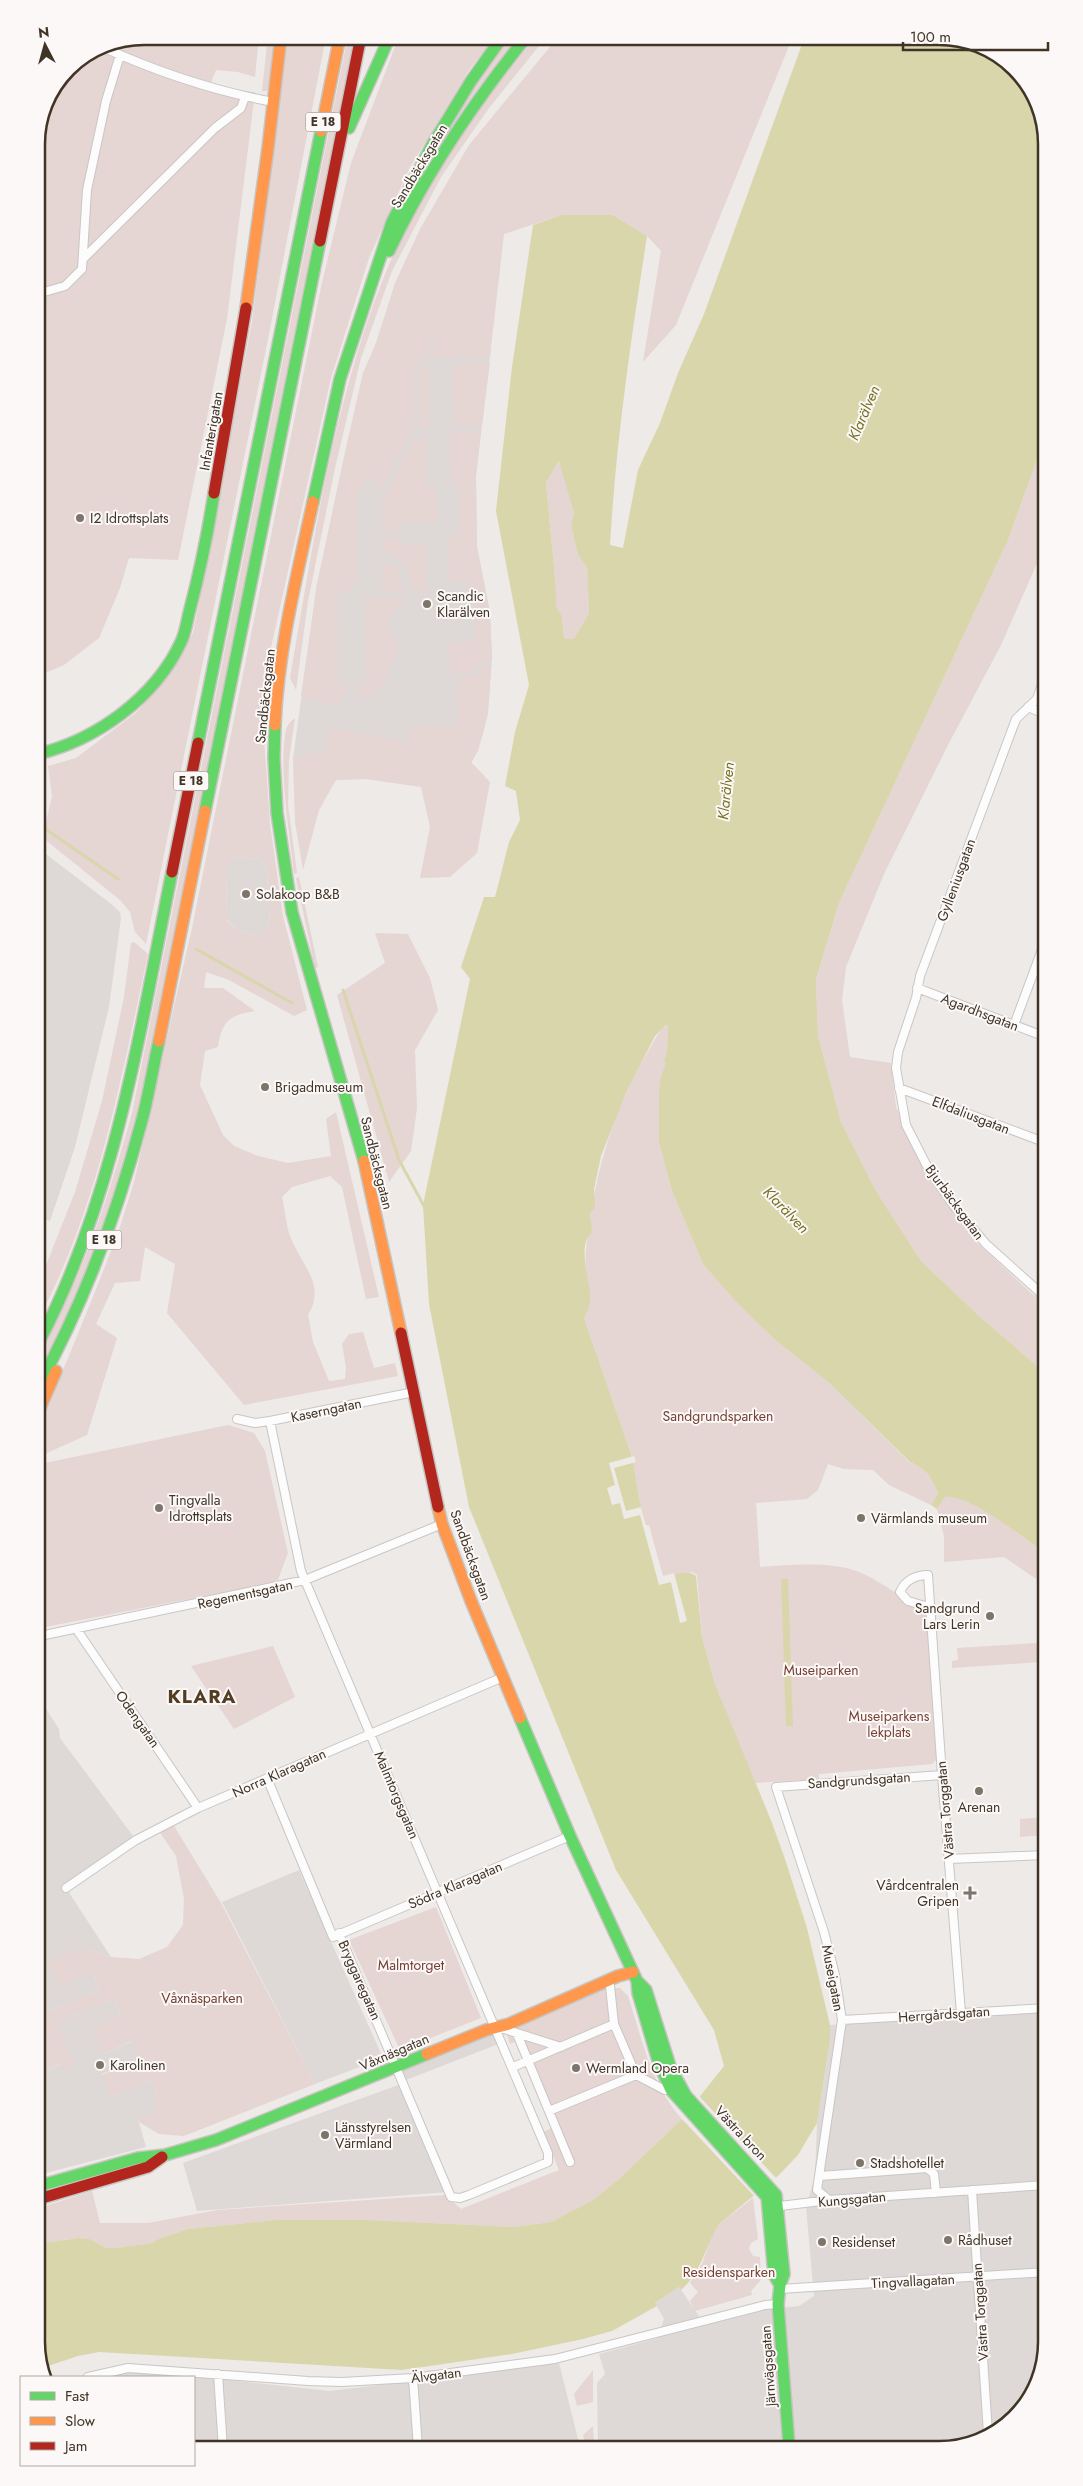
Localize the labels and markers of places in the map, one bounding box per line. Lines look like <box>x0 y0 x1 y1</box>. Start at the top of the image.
place label: I2 Idrottsplats <box>90 508 169 528</box>
marker: I2 Idrottsplats <box>74 512 86 524</box>
place label: Scandic Klarälven <box>437 586 490 622</box>
marker: Scandic Klarälven <box>421 598 433 610</box>
place label: Solakoop B&B <box>256 884 340 904</box>
marker: Solakoop B&B <box>240 888 252 900</box>
place label: Brigadmuseum <box>275 1077 363 1097</box>
marker: Brigadmuseum <box>259 1081 271 1093</box>
place label: Tingvalla Idrottsplats <box>169 1490 232 1526</box>
marker: Tingvalla Idrottsplats <box>153 1502 165 1514</box>
place label: Värmlands museum <box>871 1508 987 1528</box>
marker: Värmlands museum <box>855 1512 867 1524</box>
place label: Sandgrund Lars Lerin <box>915 1598 980 1634</box>
marker: Sandgrund Lars Lerin <box>984 1610 996 1622</box>
marker: Arenan <box>973 1785 985 1797</box>
place label: Arenan <box>958 1797 1000 1817</box>
place label: Vårdcentralen Gripen <box>876 1875 959 1911</box>
marker: Vårdcentralen Gripen <box>963 1886 977 1900</box>
place label: Karolinen <box>110 2055 166 2075</box>
place label: Wermland Opera <box>586 2058 689 2078</box>
marker: Karolinen <box>94 2059 106 2071</box>
marker: Wermland Opera <box>570 2062 582 2074</box>
place label: Länsstyrelsen Värmland <box>335 2117 411 2153</box>
marker: Länsstyrelsen Värmland <box>319 2129 331 2141</box>
place label: Stadshotellet <box>870 2153 945 2173</box>
marker: Stadshotellet <box>854 2157 866 2169</box>
place label: Rådhuset <box>958 2230 1012 2250</box>
place label: Residenset <box>832 2232 896 2252</box>
marker: Rådhuset <box>942 2234 954 2246</box>
marker: Residenset <box>816 2236 828 2248</box>

